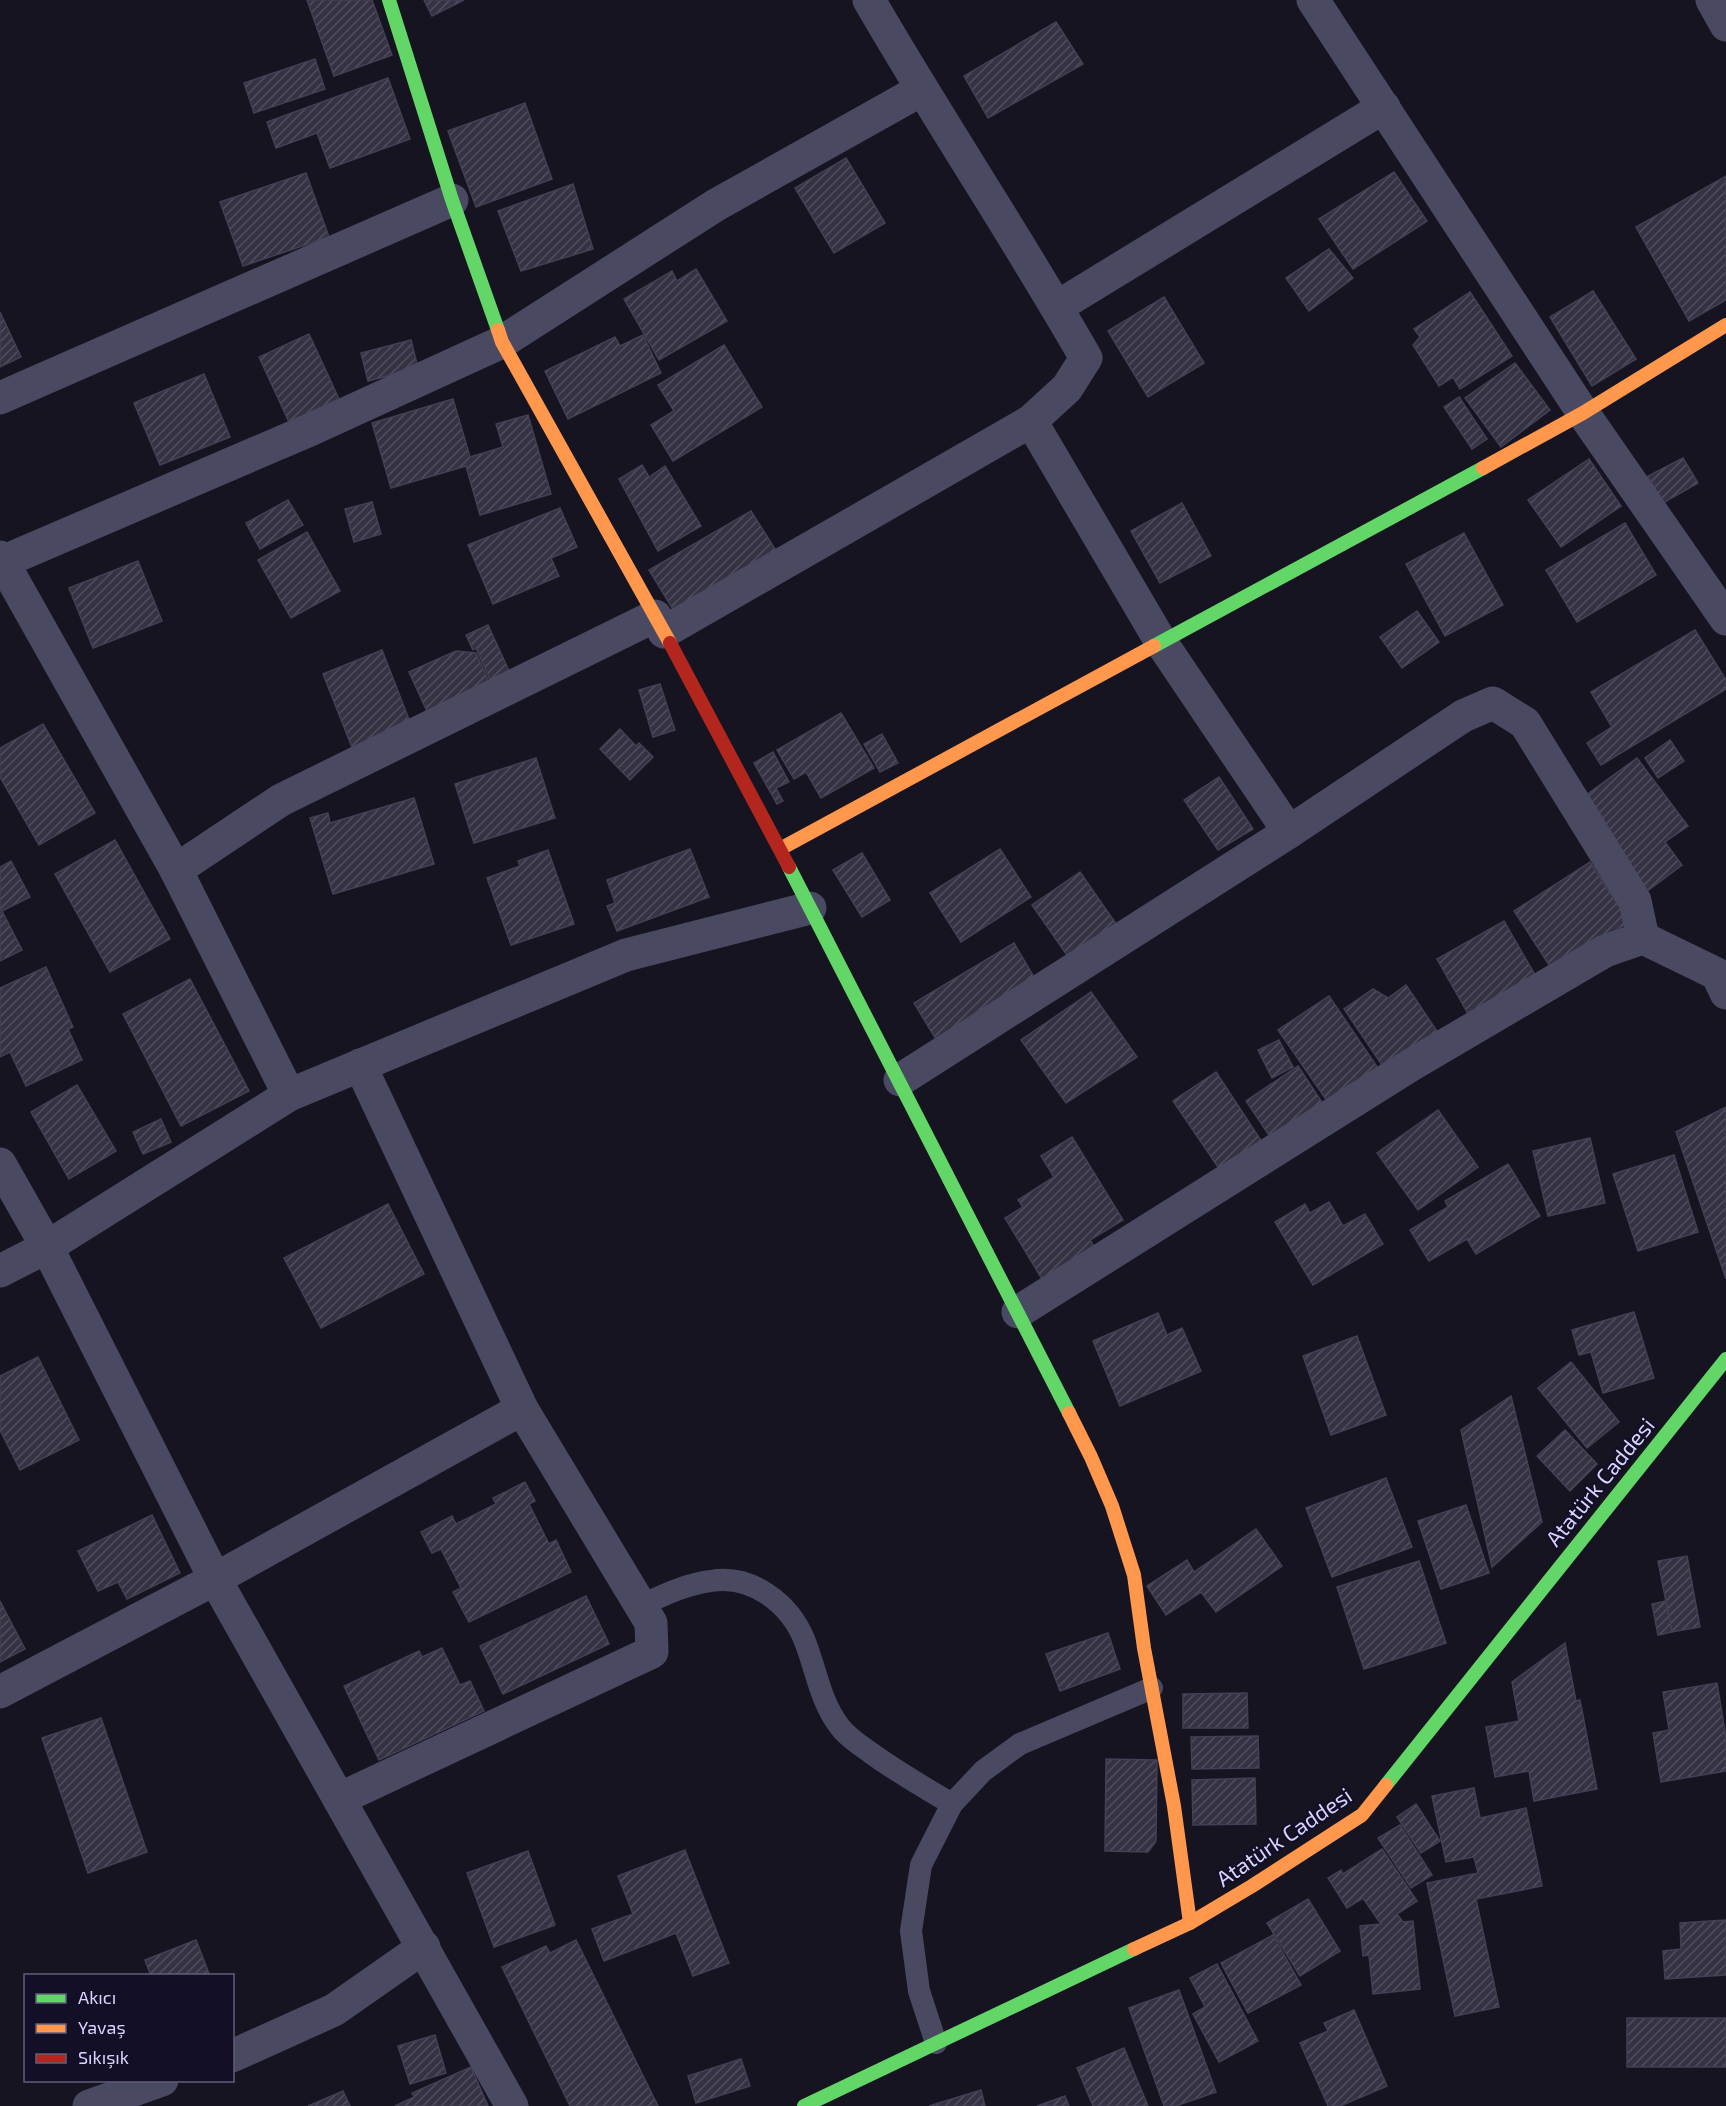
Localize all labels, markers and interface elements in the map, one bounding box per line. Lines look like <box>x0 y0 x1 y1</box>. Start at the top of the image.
street label: Atatürk Caddesi <box>1539 1412 1659 1551</box>
street label: Atatürk Caddesi <box>1211 1781 1356 1891</box>
legend <box>24 1974 234 2082</box>
text: Akıcı <box>78 1986 116 2008</box>
text: Yavaş <box>78 2016 126 2039</box>
text: Sıkışık <box>78 2046 129 2069</box>

